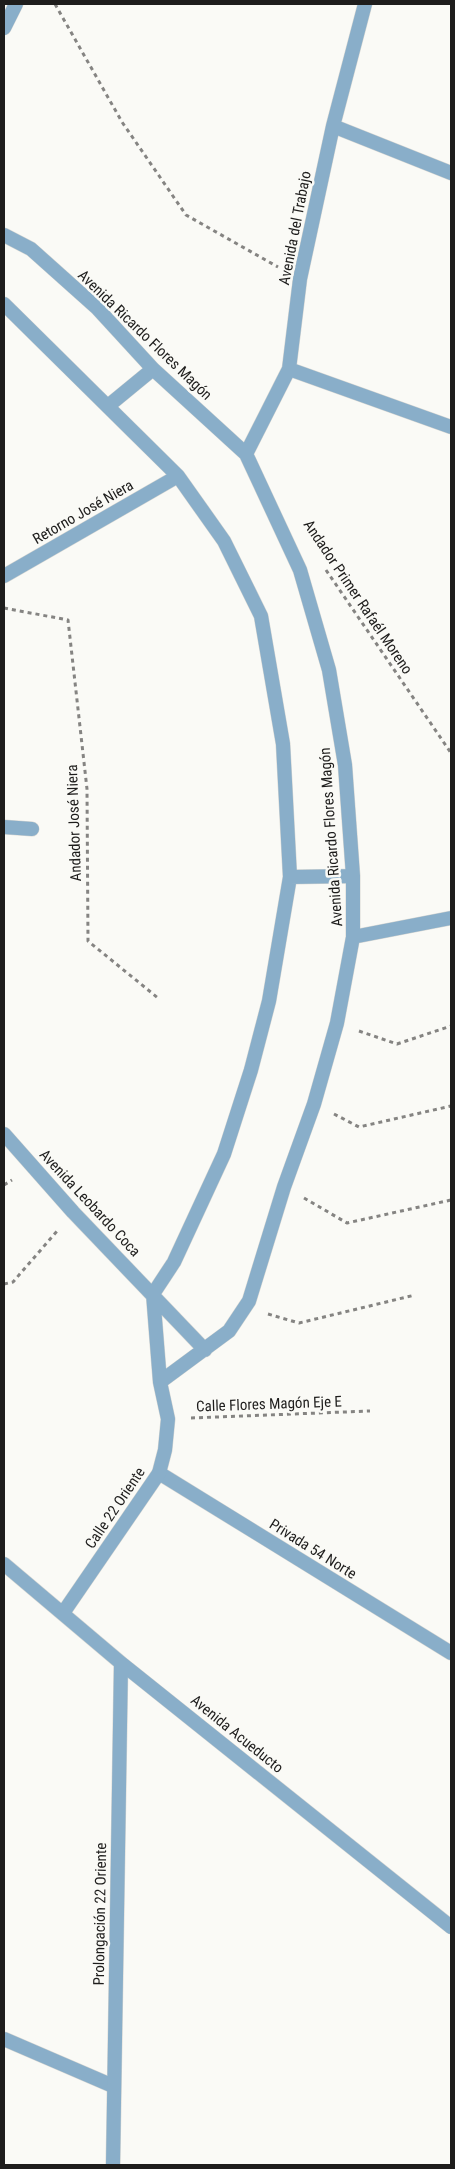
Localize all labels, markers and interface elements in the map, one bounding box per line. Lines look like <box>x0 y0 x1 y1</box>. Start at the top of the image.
street label: Avenida del Trabajo <box>275 170 315 286</box>
street label: Avenida Ricardo Flores Magón <box>74 266 216 404</box>
street label: Retorno José Niera <box>30 476 136 548</box>
street label: Andador Primer Rafaél Moreno <box>300 516 416 678</box>
street label: Avenida Ricardo Flores Magón <box>316 747 346 927</box>
street label: Andador José Niera <box>63 764 85 882</box>
street label: Avenida Leobardo Coca <box>36 1146 144 1260</box>
street label: Calle Flores Magón Eje E <box>196 1392 342 1416</box>
street label: Calle 22 Oriente <box>81 1464 149 1552</box>
street label: Privada 54 Norte <box>266 1515 360 1583</box>
street label: Avenida Acueducto <box>187 1691 287 1777</box>
street label: Prolongación 22 Oriente <box>90 1842 110 1986</box>

